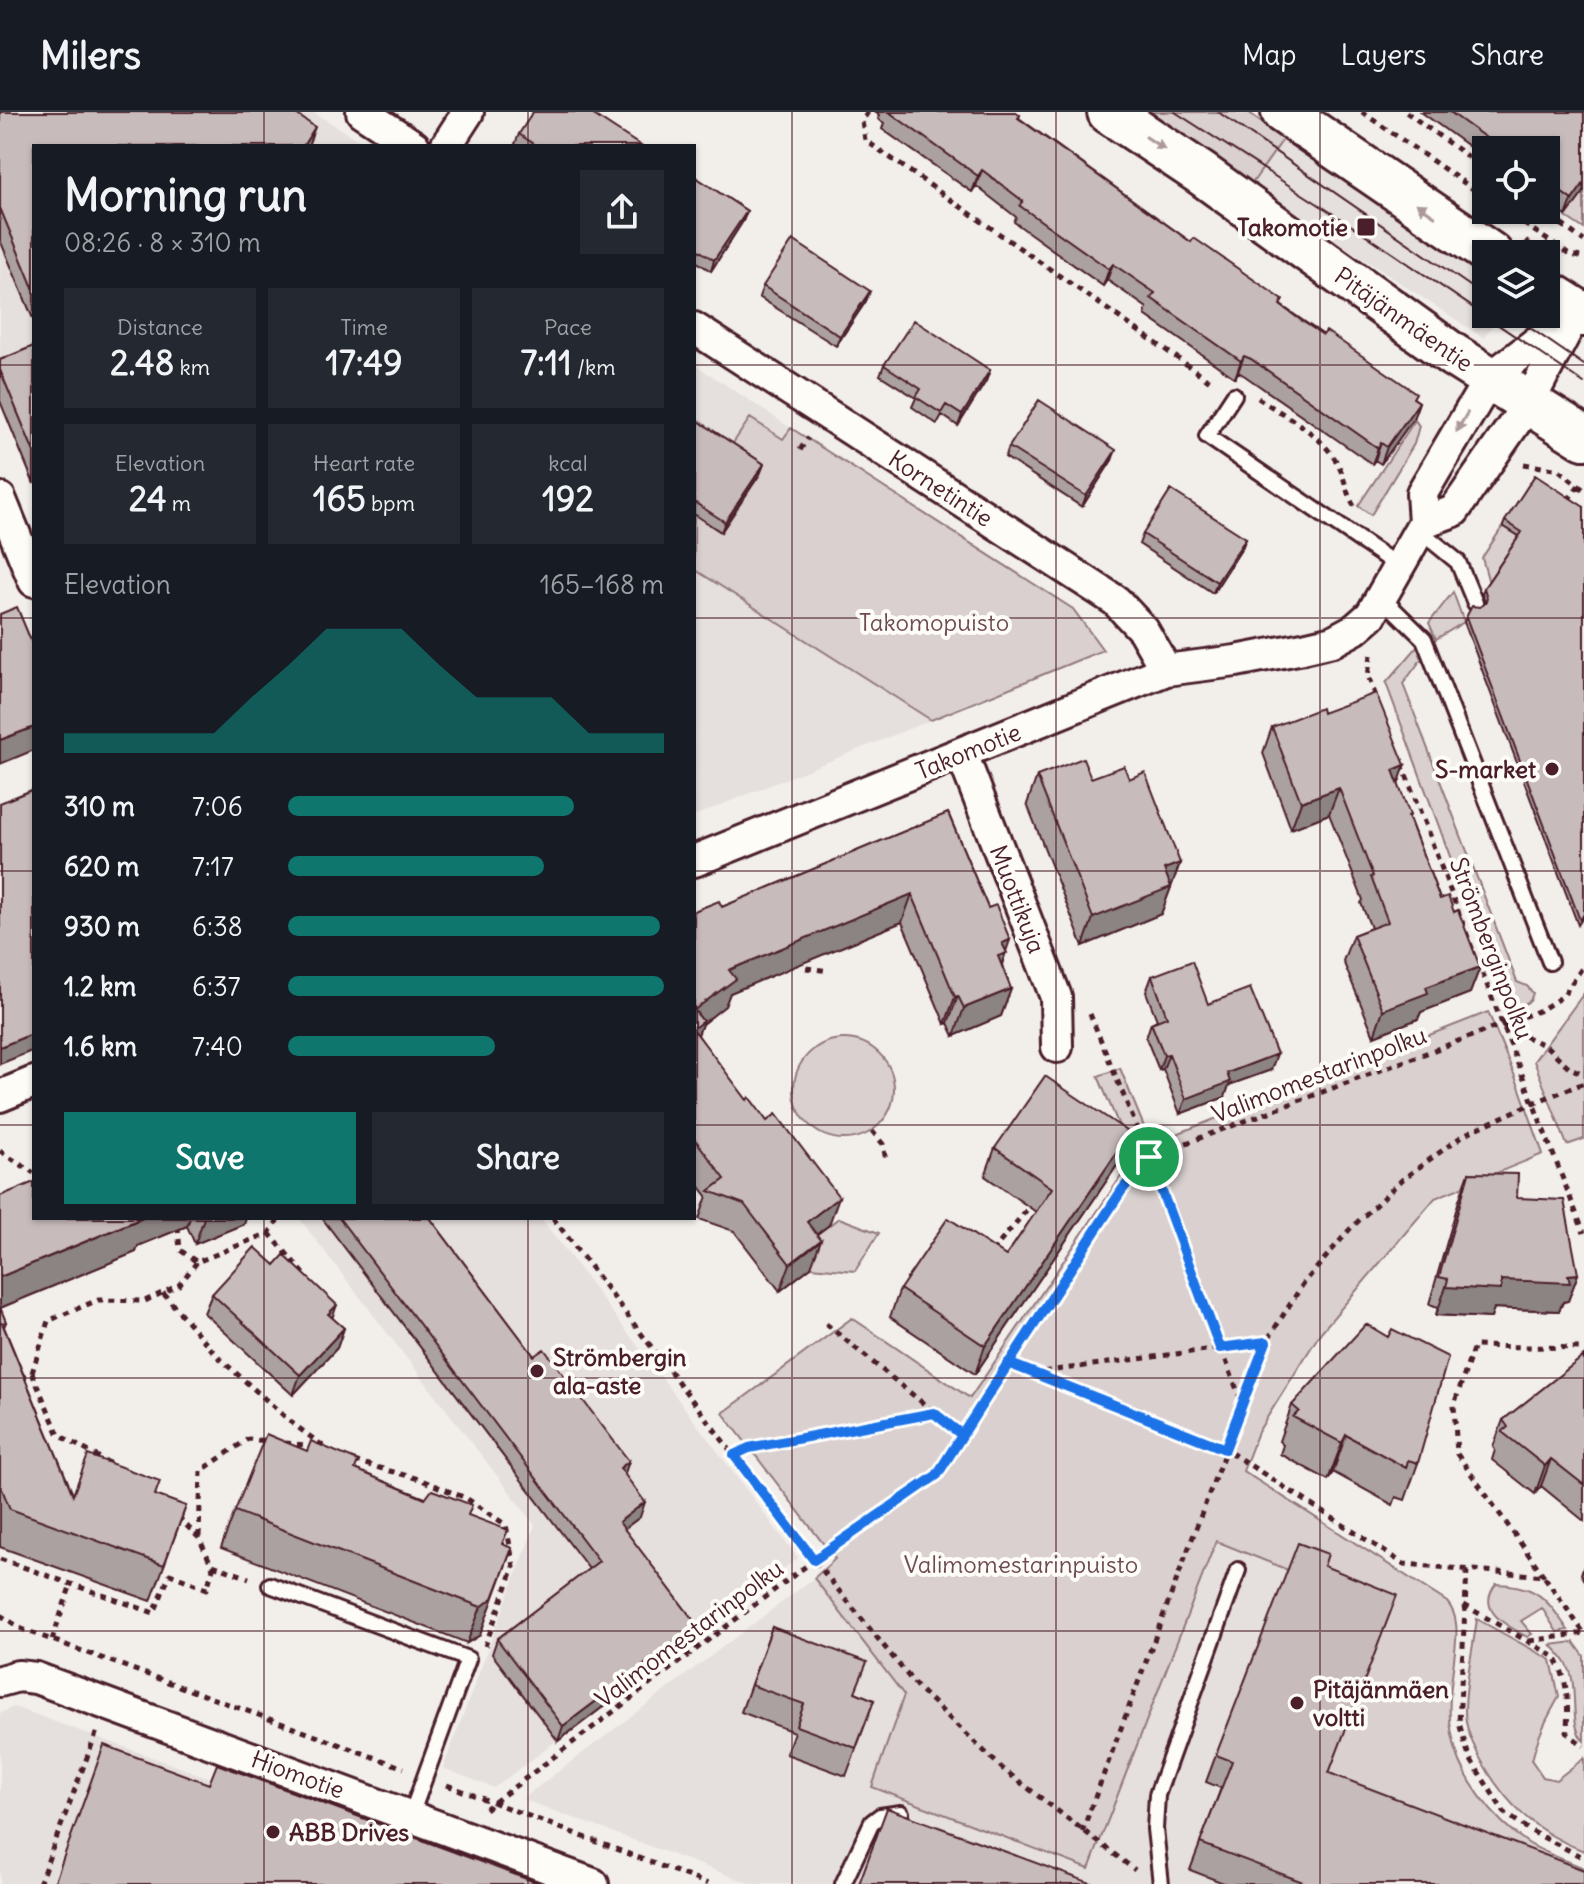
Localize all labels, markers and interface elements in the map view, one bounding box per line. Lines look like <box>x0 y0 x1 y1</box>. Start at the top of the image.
text: Milers <box>40 32 141 79</box>
text: Map <box>1242 37 1297 73</box>
text: Layers <box>1341 37 1427 73</box>
text: Share <box>1471 37 1544 73</box>
one-way arrow <box>1144 136 1166 150</box>
map controls <box>1472 136 1560 328</box>
button: locate <box>1472 136 1560 224</box>
text: Morning run <box>64 168 307 223</box>
button: share <box>580 170 664 254</box>
one-way arrow <box>1416 203 1437 218</box>
place label: Takomotie <box>1237 212 1348 242</box>
marker: Takomotie <box>1355 216 1377 238</box>
text: 08:26 · 8 × 310 m <box>64 226 261 259</box>
button: layers <box>1472 240 1560 328</box>
street label: Pitäjänmäentie <box>1329 260 1479 378</box>
text: Distance <box>117 313 203 341</box>
text: Time <box>340 313 388 341</box>
text: Pace <box>544 313 592 341</box>
text: 2.48 <box>110 341 174 384</box>
text: 17:49 <box>325 341 403 384</box>
text: 7:11 <box>520 341 572 384</box>
text: km <box>174 353 210 381</box>
text: /km <box>572 353 616 381</box>
one-way arrow <box>1456 411 1470 433</box>
street label: Kornetintie <box>883 443 999 533</box>
text: Elevation <box>115 449 205 477</box>
text: Heart rate <box>313 449 415 477</box>
text: kcal <box>548 449 588 477</box>
text: 24 <box>129 477 167 520</box>
text: 165 <box>313 477 366 520</box>
text: 192 <box>542 477 594 520</box>
text: m <box>167 489 191 517</box>
text: bpm <box>366 489 415 517</box>
text: Elevation <box>64 568 171 601</box>
text: 165–168 m <box>540 568 664 601</box>
park label: Takomopuisto <box>859 607 1009 637</box>
street label: Takomotie <box>911 716 1025 786</box>
place label: S-market <box>1435 754 1537 784</box>
marker: S-market <box>1543 760 1561 778</box>
text: 310 m <box>64 790 135 823</box>
text: 7:06 <box>192 790 243 823</box>
street label: Muottikuja <box>984 841 1052 957</box>
text: 620 m <box>64 850 139 883</box>
text: 7:17 <box>192 850 234 883</box>
street label: Strömberginpolku <box>1444 853 1540 1043</box>
text: 930 m <box>64 910 140 943</box>
text: 6:38 <box>192 910 243 943</box>
text: 1.2 km <box>64 970 136 1003</box>
text: 6:37 <box>192 970 240 1003</box>
street label: Valimomestarinpolku <box>1207 1019 1431 1129</box>
text: 1.6 km <box>64 1030 137 1063</box>
text: 7:40 <box>192 1030 243 1063</box>
button: Save <box>64 1112 356 1204</box>
button: Share <box>372 1112 664 1204</box>
pin <box>1115 1123 1183 1191</box>
icon: arrive <box>1127 1135 1171 1179</box>
place label: Strömbergin ala-aste <box>553 1342 687 1400</box>
marker: Strömbergin ala-aste <box>528 1362 546 1380</box>
park label: Valimomestarinpuisto <box>904 1549 1138 1579</box>
street label: Valimomestarinpolku <box>589 1553 789 1713</box>
place label: Pitäjänmäen voltti <box>1313 1674 1449 1732</box>
marker: Pitäjänmäen voltti <box>1288 1694 1306 1712</box>
street label: Hiomotie <box>247 1743 349 1805</box>
place label: ABB Drives <box>289 1817 409 1847</box>
marker: ABB Drives <box>264 1823 282 1841</box>

